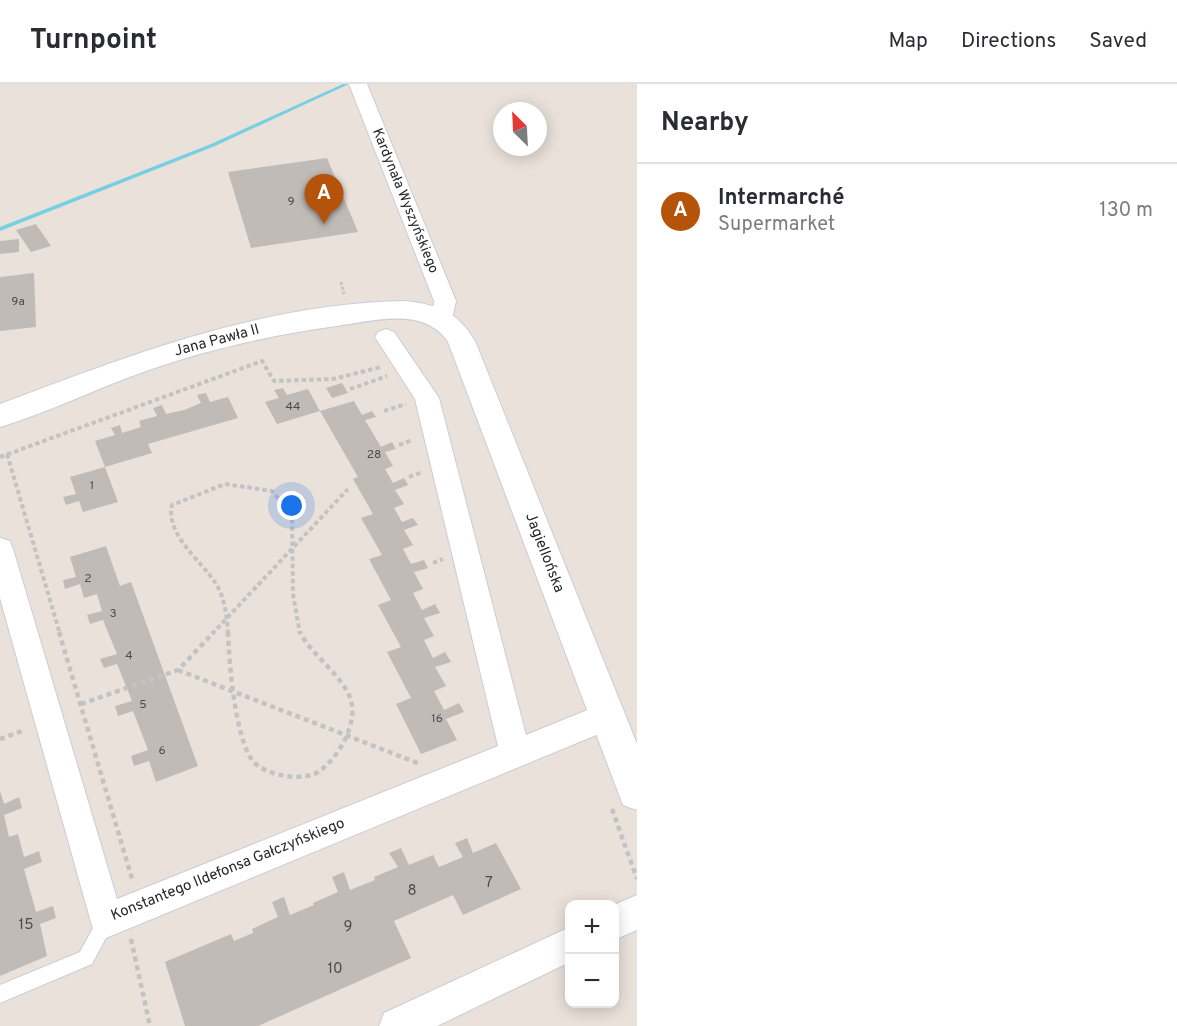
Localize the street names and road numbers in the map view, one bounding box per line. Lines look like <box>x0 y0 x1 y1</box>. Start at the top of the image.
street label: Kardynała Wyszyńskiego <box>368 126 442 276</box>
street label: Jana Pawła II <box>172 320 262 362</box>
street label: Jagiellońska <box>520 510 568 596</box>
street label: Konstantego Ildefonsa Gałczyńskiego <box>108 814 348 926</box>

